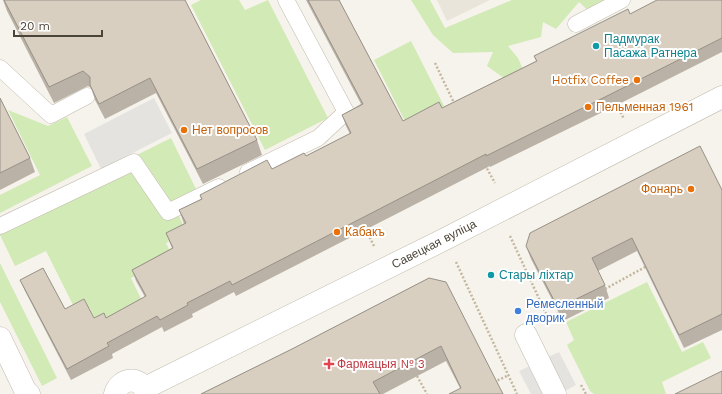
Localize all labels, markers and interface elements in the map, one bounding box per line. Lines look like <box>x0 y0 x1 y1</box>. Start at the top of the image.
scale bar <box>14 12 102 38</box>
text: 20 m <box>20 19 50 33</box>
place label: Падмурак Пасажа Ратнера <box>604 32 697 60</box>
marker: Падмурак Пасажа Ратнера <box>591 41 601 51</box>
place label: Hotfix Coffee <box>552 73 629 87</box>
marker: Hotfix Coffee <box>632 75 642 85</box>
place label: Пельменная 1961 <box>596 100 693 114</box>
marker: Пельменная 1961 <box>583 102 593 112</box>
place label: Нет вопросов <box>192 123 268 137</box>
marker: Нет вопросов <box>179 125 189 135</box>
place label: Фонарь <box>641 182 683 196</box>
marker: Фонарь <box>686 184 696 194</box>
street label: Савецкая вуліца <box>389 216 479 271</box>
place label: Кабакъ <box>345 225 385 239</box>
marker: Кабакъ <box>332 227 342 237</box>
place label: Стары ліхтар <box>499 268 574 282</box>
marker: Стары ліхтар <box>486 270 496 280</box>
place label: Ремесленный дворик <box>526 297 603 325</box>
marker: Ремесленный дворик <box>513 306 523 316</box>
place label: Фармацыя № 3 <box>337 357 425 371</box>
marker: Фармацыя № 3 <box>324 359 334 369</box>

